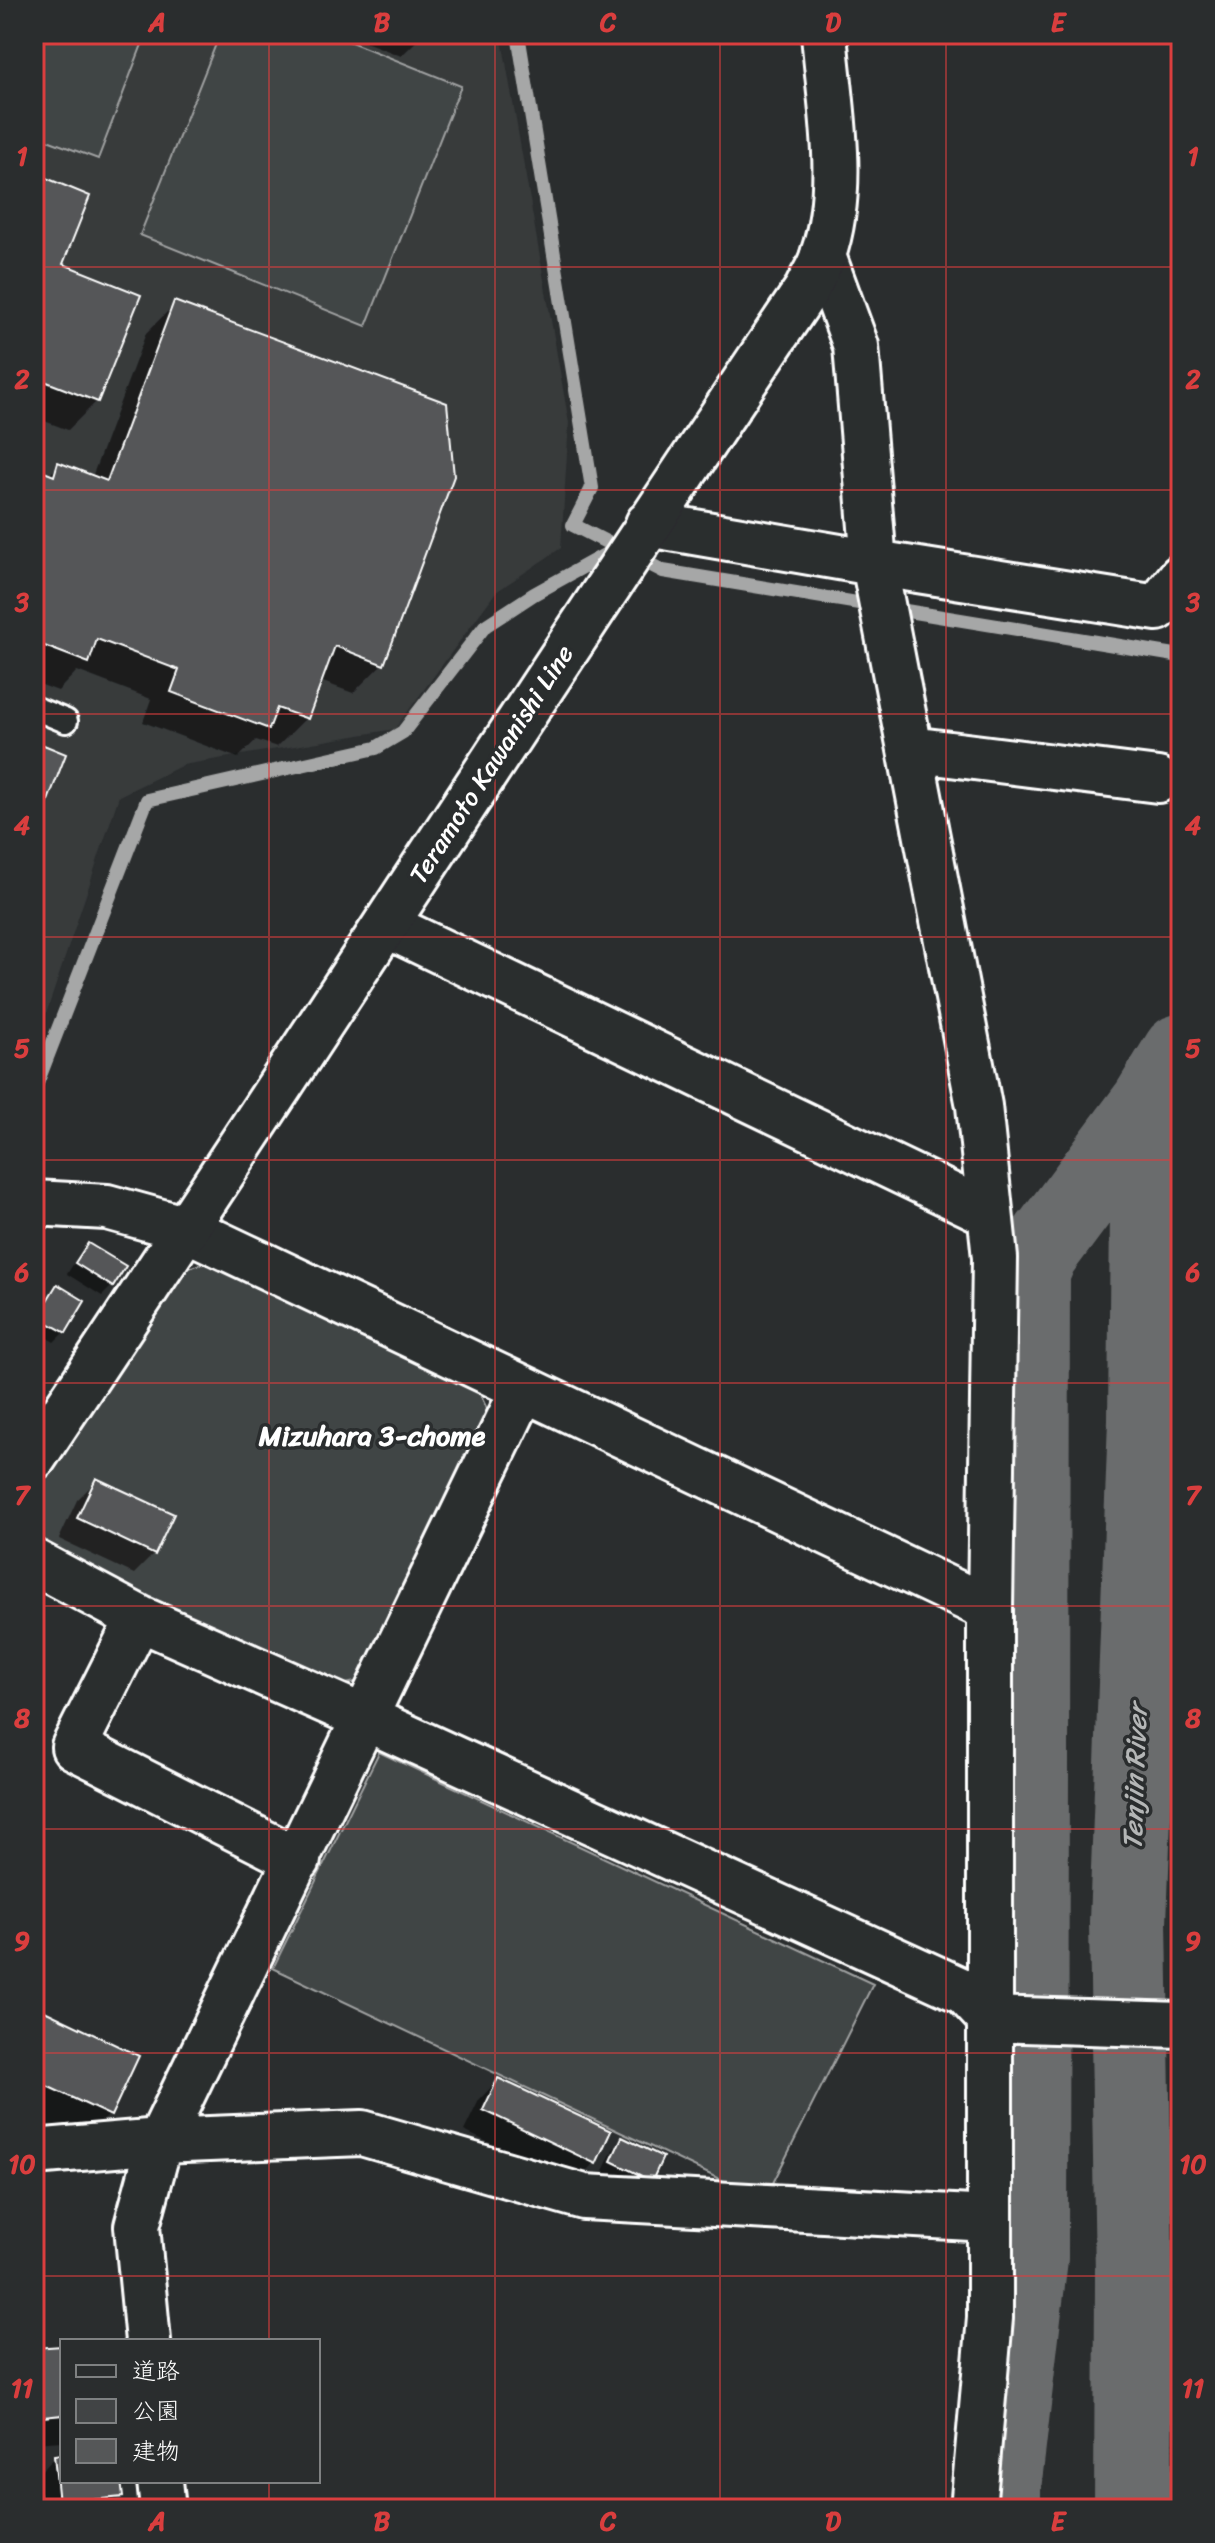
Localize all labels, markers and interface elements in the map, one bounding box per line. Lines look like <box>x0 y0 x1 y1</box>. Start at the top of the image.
text: A <box>147 0 166 45</box>
text: B <box>374 0 391 45</box>
text: C <box>599 0 617 45</box>
text: D <box>825 0 841 45</box>
text: E <box>1051 0 1068 45</box>
text: 1 <box>16 133 28 179</box>
text: 1 <box>1187 133 1199 179</box>
text: 2 <box>13 356 30 402</box>
text: 2 <box>1184 356 1201 402</box>
text: 3 <box>14 579 30 625</box>
text: 3 <box>1185 579 1201 625</box>
street label: Teramoto Kawanishi Line <box>396 635 586 893</box>
text: 4 <box>14 802 30 848</box>
text: 4 <box>1185 802 1201 848</box>
text: 5 <box>14 1025 30 1071</box>
text: 5 <box>1185 1025 1201 1071</box>
text: 6 <box>14 1249 30 1295</box>
text: 6 <box>1185 1249 1201 1295</box>
district label: Mizuhara 3-chome <box>258 1411 486 1460</box>
text: 7 <box>15 1472 32 1518</box>
text: 7 <box>1186 1472 1203 1518</box>
text: 8 <box>13 1695 30 1741</box>
text: 8 <box>1184 1695 1201 1741</box>
water label: Tenjin River <box>1107 1698 1162 1851</box>
text: 9 <box>14 1918 30 1964</box>
text: 9 <box>1185 1918 1201 1964</box>
text: 10 <box>8 2141 36 2187</box>
text: 10 <box>1179 2141 1207 2187</box>
legend <box>60 2339 320 2483</box>
text: 道路 <box>132 2350 180 2392</box>
text: 11 <box>11 2365 33 2411</box>
text: 11 <box>1182 2365 1204 2411</box>
text: 公園 <box>132 2390 180 2432</box>
text: 建物 <box>132 2430 180 2472</box>
text: A <box>147 2498 166 2543</box>
text: B <box>374 2498 391 2543</box>
text: C <box>599 2498 617 2543</box>
text: D <box>825 2498 841 2543</box>
text: E <box>1051 2498 1068 2543</box>

